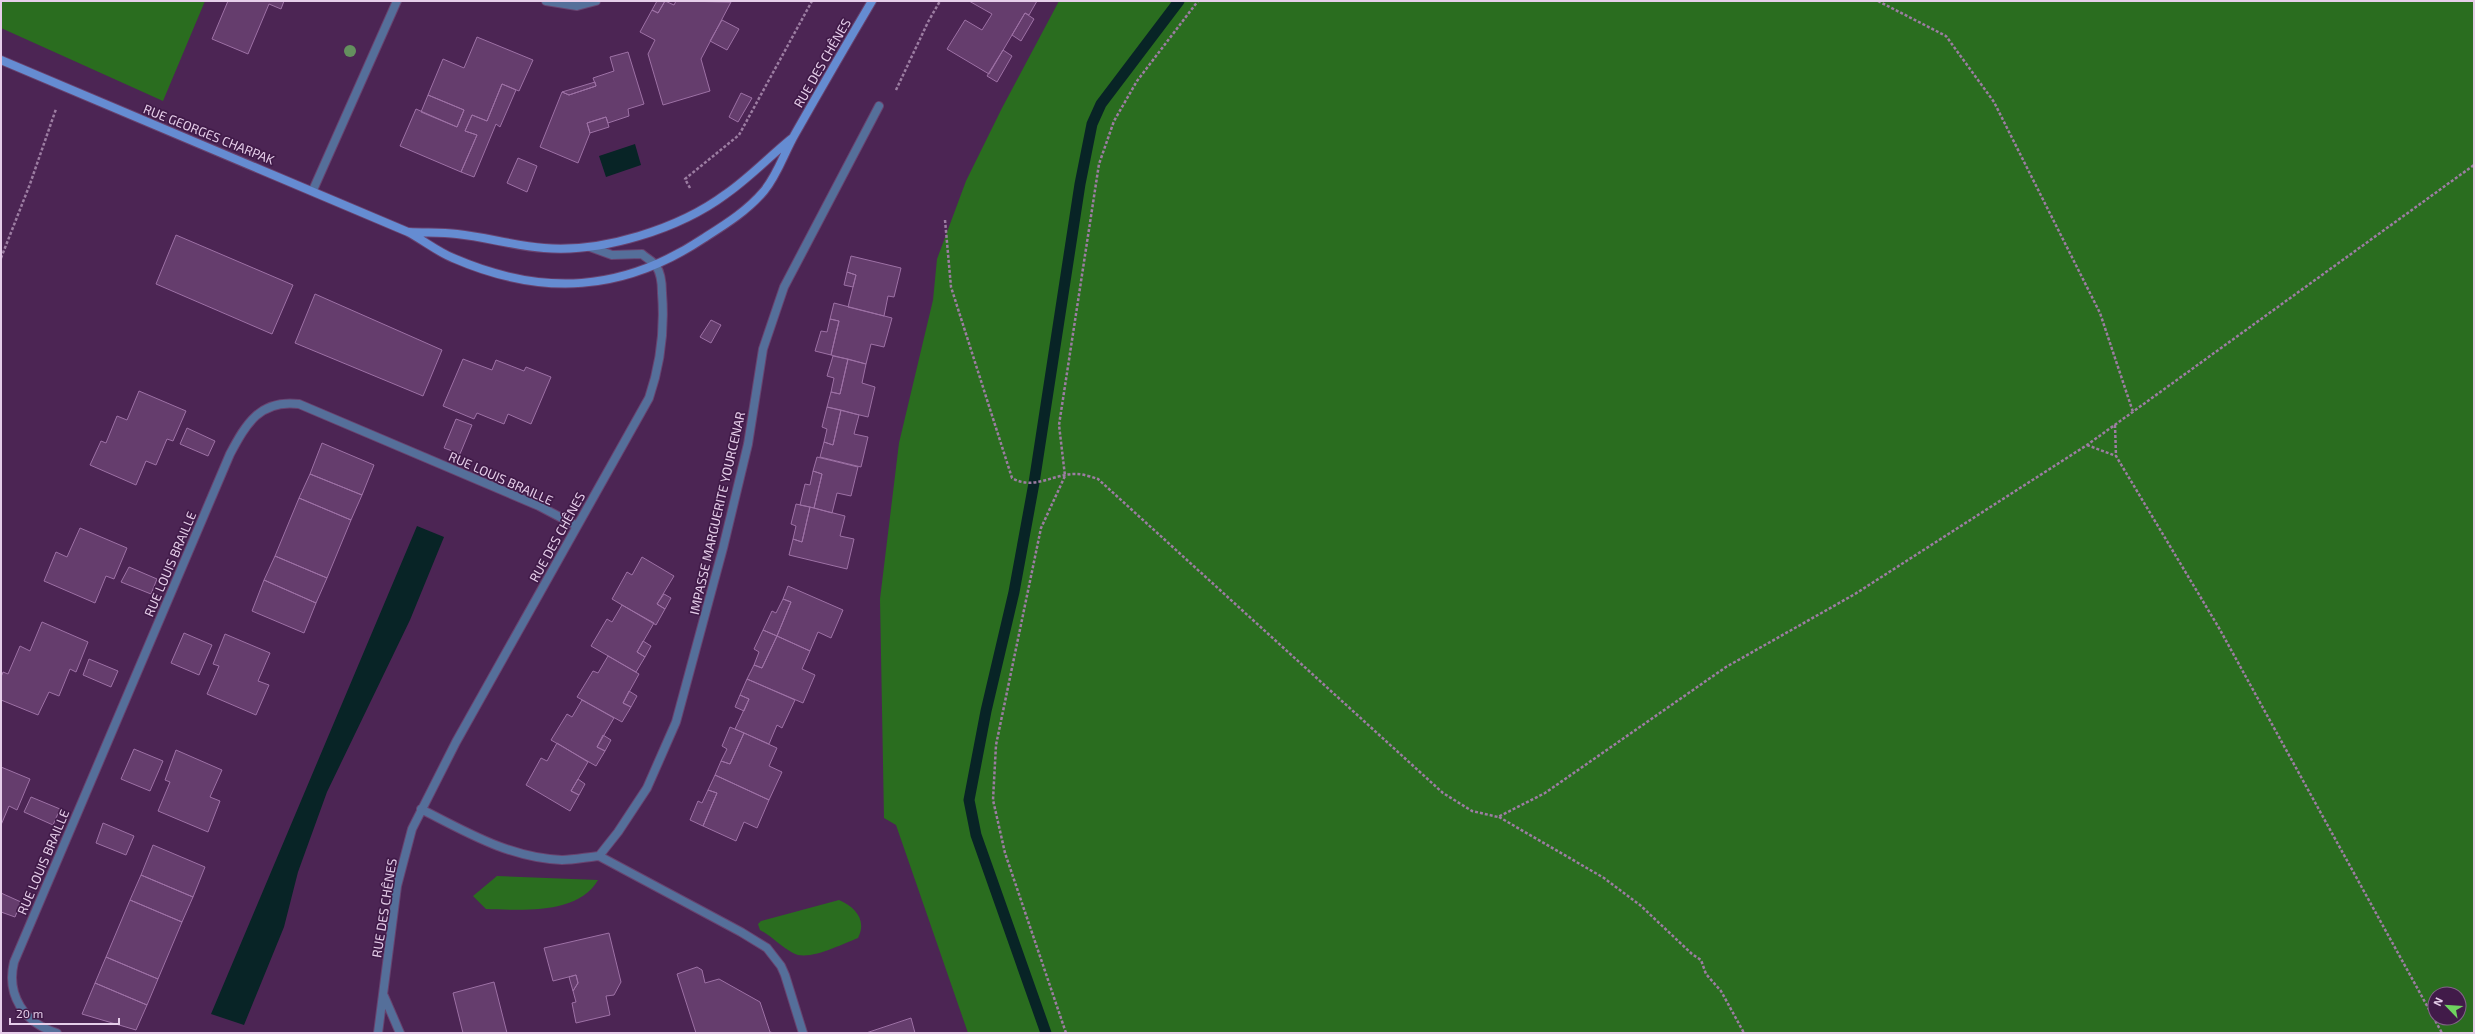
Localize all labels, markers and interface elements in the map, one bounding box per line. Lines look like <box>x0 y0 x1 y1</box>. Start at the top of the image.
street label: RUE DES CHÊNES <box>790 16 854 110</box>
street label: RUE GEORGES CHARPAK <box>141 100 277 168</box>
street label: IMPASSE MARGUERITE YOURCENAR <box>686 410 748 616</box>
street label: RUE LOUIS BRAILLE <box>446 448 556 508</box>
street label: RUE DES CHÊNES <box>526 489 588 585</box>
street label: RUE LOUIS BRAILLE <box>141 509 199 619</box>
street label: RUE LOUIS BRAILLE <box>14 807 72 917</box>
street label: RUE DES CHÊNES <box>368 857 400 959</box>
north arrow <box>2427 986 2467 1026</box>
text: N <box>2430 995 2445 1008</box>
scale bar <box>10 1000 119 1026</box>
text: 20 m <box>16 1006 43 1020</box>

